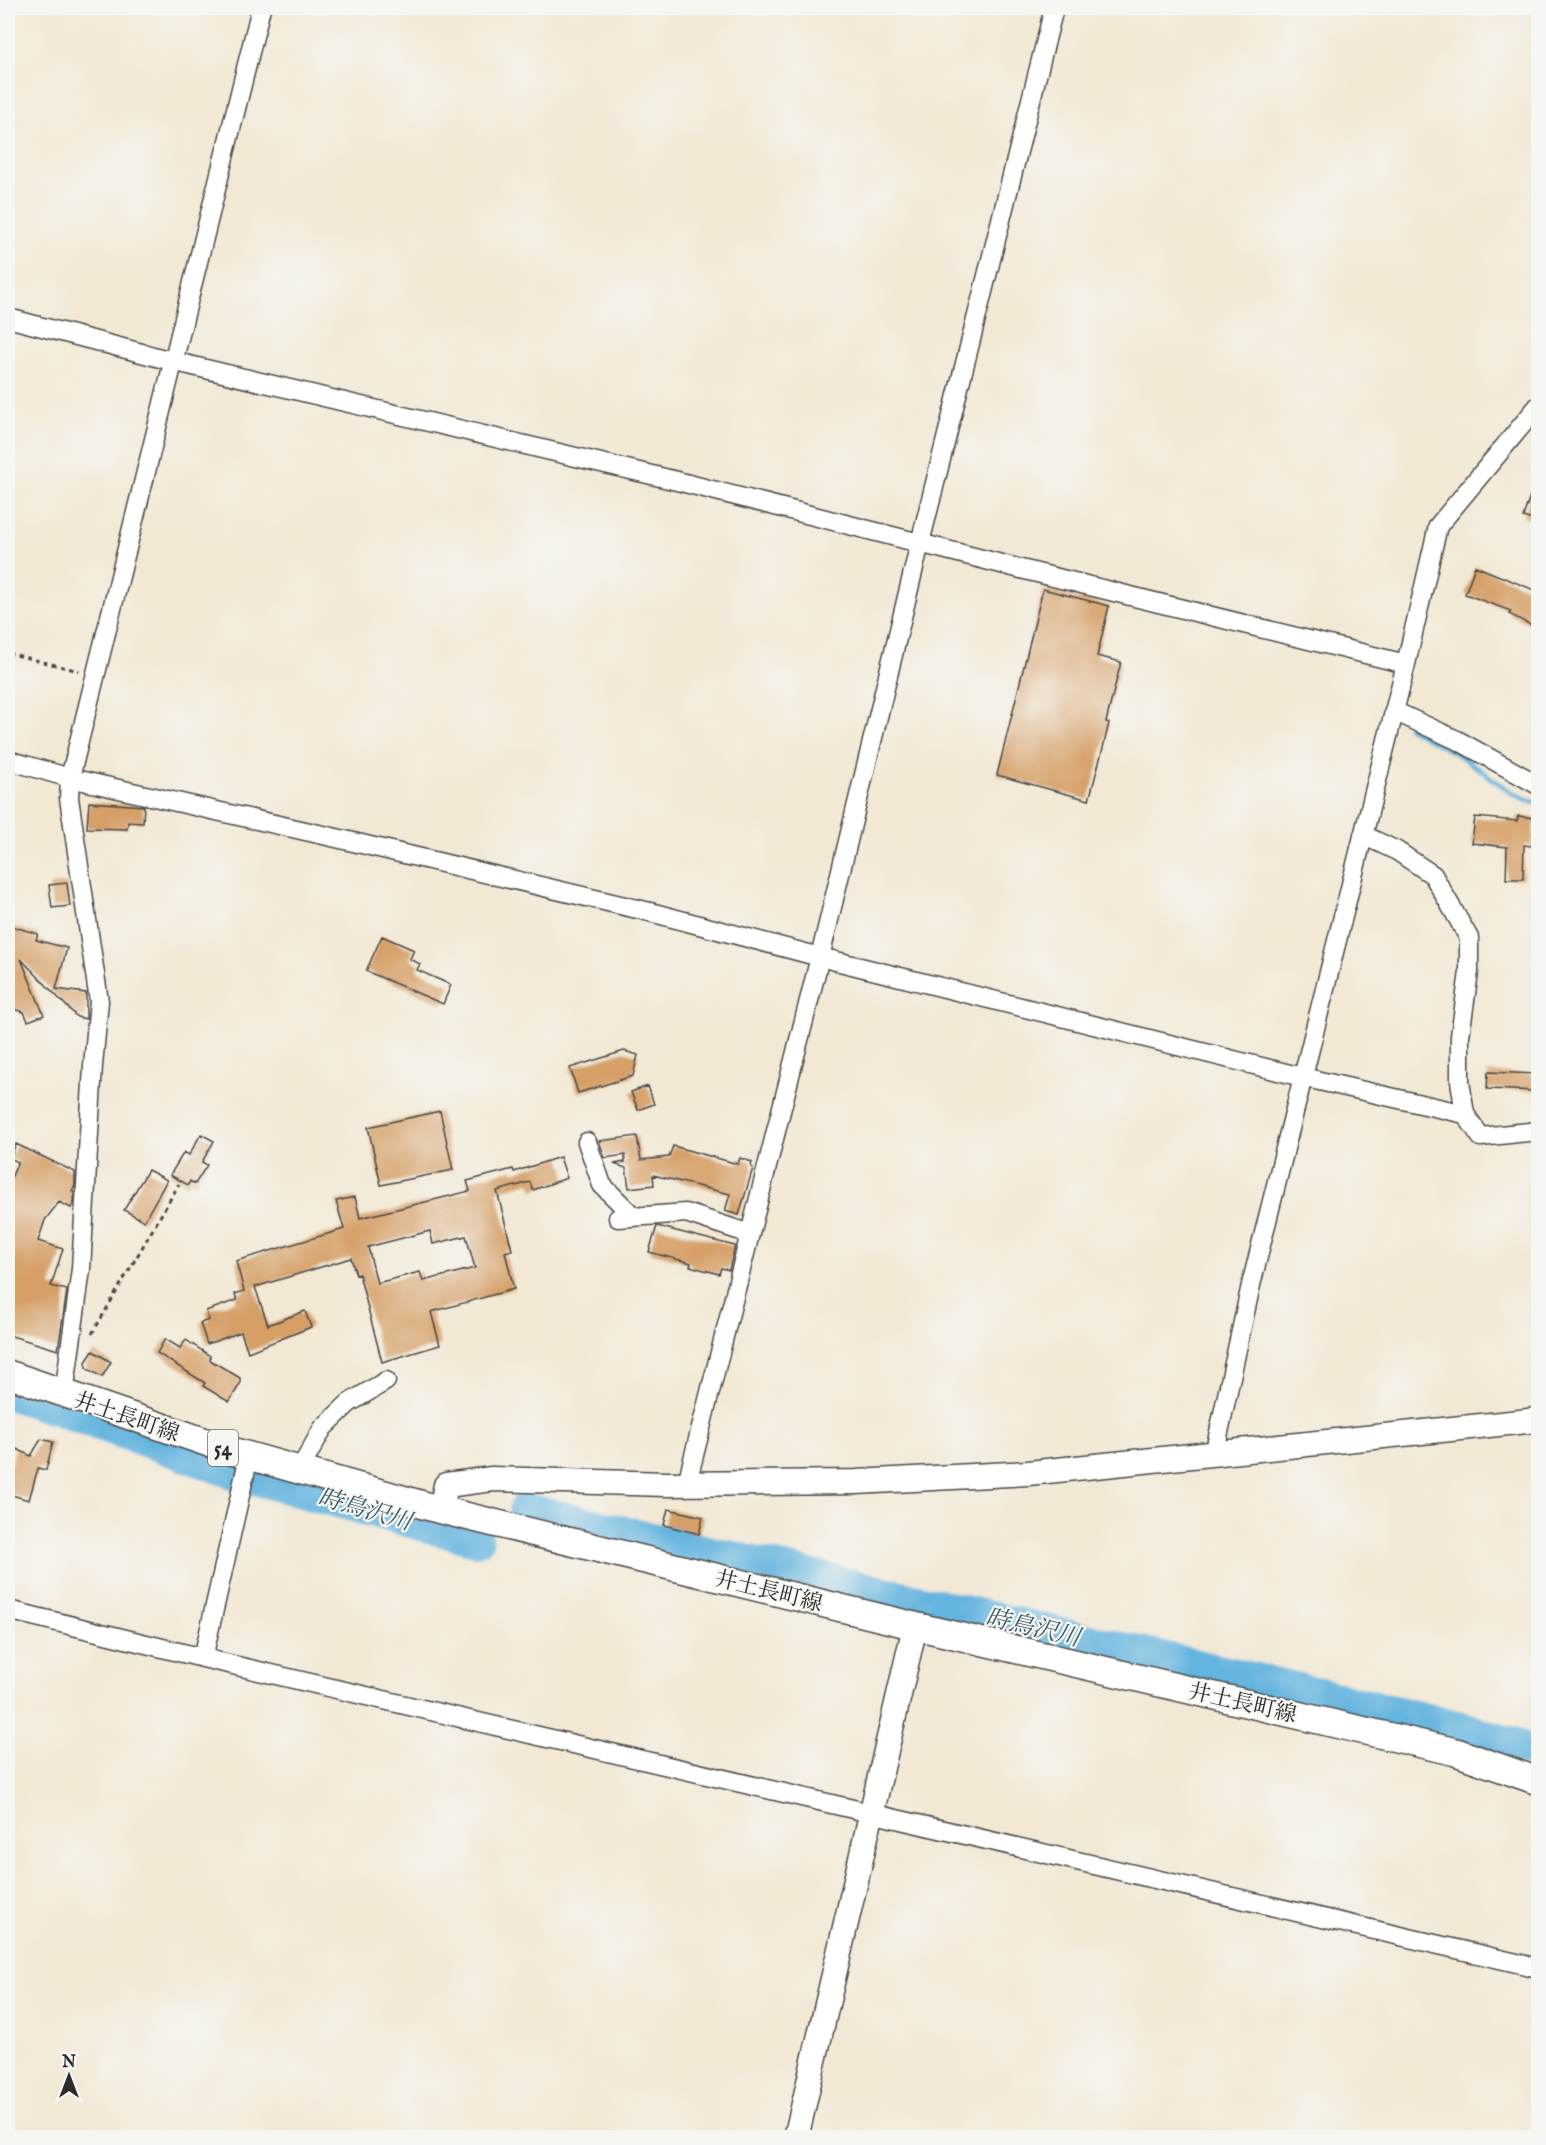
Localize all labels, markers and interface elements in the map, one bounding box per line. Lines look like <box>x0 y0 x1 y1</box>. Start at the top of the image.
street label: 井土長町線 <box>70 1387 183 1449</box>
road number: 54 <box>208 1430 238 1466</box>
water label: 時鳥沢川 <box>314 1482 418 1539</box>
street label: 井土長町線 <box>712 1565 825 1619</box>
water label: 時鳥沢川 <box>982 1603 1086 1655</box>
street label: 井土長町線 <box>1186 1678 1299 1730</box>
north arrow <box>39 2046 99 2106</box>
text: N <box>61 2053 76 2073</box>

